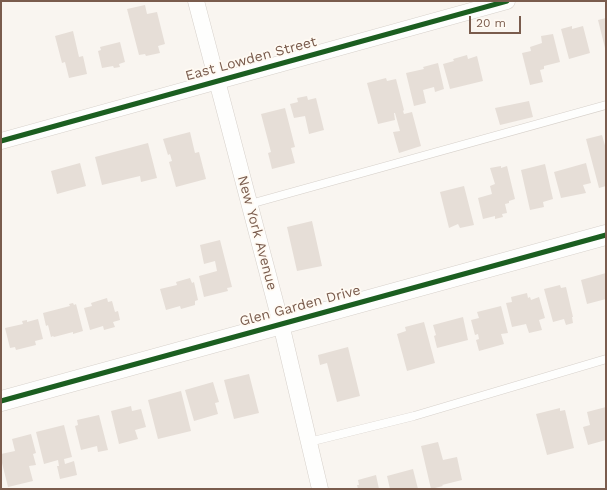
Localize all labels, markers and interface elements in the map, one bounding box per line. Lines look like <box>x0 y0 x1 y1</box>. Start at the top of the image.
scale bar <box>471 8 523 34</box>
text: 20 m <box>476 16 506 30</box>
street label: East Lowden Street <box>184 33 318 85</box>
street label: New York Avenue <box>234 174 280 292</box>
street label: Glen Garden Drive <box>238 282 362 330</box>

